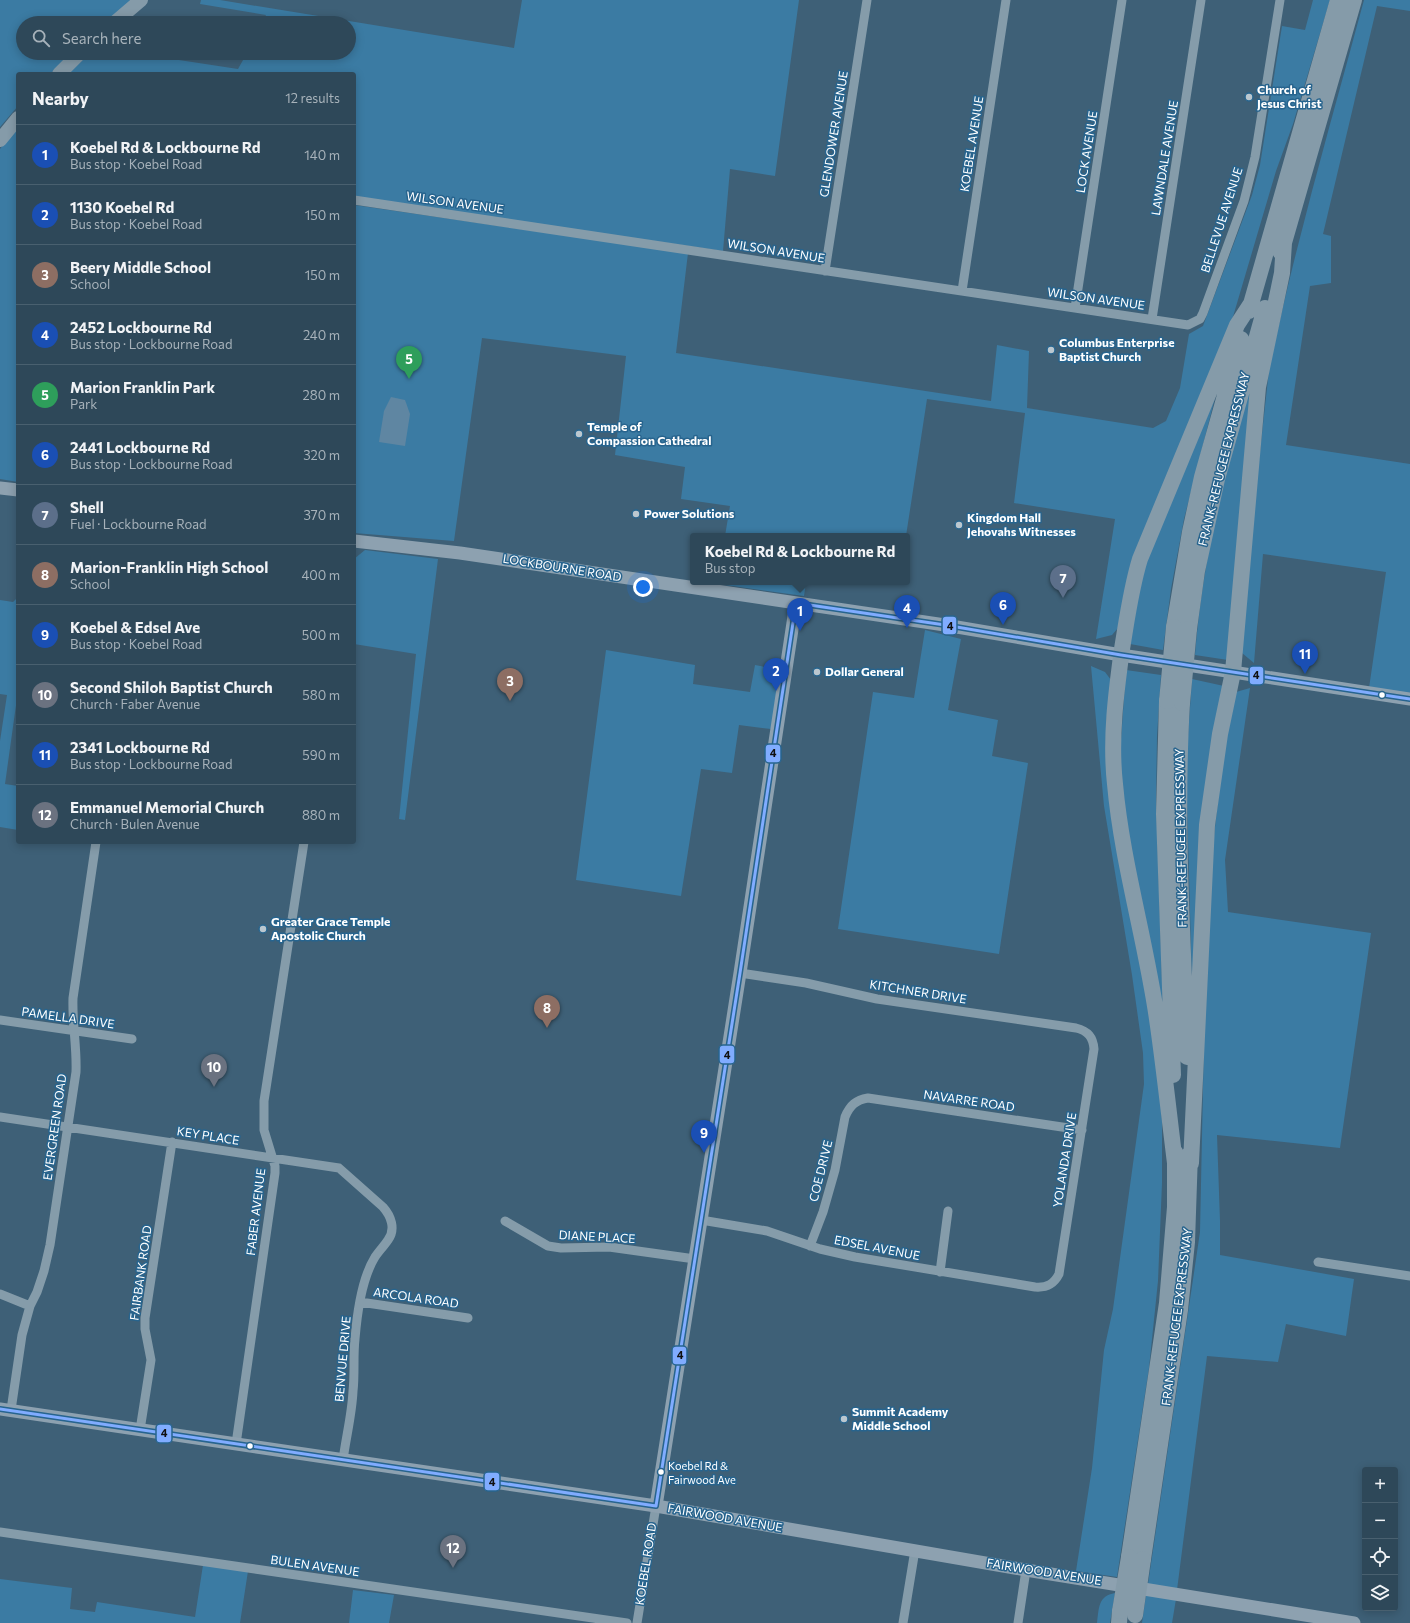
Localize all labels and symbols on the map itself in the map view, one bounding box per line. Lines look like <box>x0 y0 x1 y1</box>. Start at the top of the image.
street label: GLENDOWER AVENUE <box>816 70 850 198</box>
place label: Church of Jesus Christ <box>1257 82 1322 111</box>
marker: Church of Jesus Christ <box>1244 92 1254 102</box>
street label: KOEBEL AVENUE <box>957 95 985 193</box>
street label: LAWNDALE AVENUE <box>1148 99 1180 216</box>
street label: LOCK AVENUE <box>1073 110 1099 194</box>
street label: BELLEVUE AVENUE <box>1197 165 1245 274</box>
street label: WILSON AVENUE <box>405 188 505 216</box>
street label: WILSON AVENUE <box>726 235 826 265</box>
street label: WILSON AVENUE <box>1046 284 1146 312</box>
place label: Columbus Enterprise Baptist Church <box>1059 335 1175 363</box>
marker: Columbus Enterprise Baptist Church <box>1046 345 1056 355</box>
pin: 5 <box>396 346 422 379</box>
street label: FRANK-REFUGEE EXPRESSWAY <box>1195 370 1252 547</box>
place label: Temple of Compassion Cathedral <box>587 419 711 447</box>
marker: Temple of Compassion Cathedral <box>574 429 584 439</box>
place label: Power Solutions <box>644 506 735 520</box>
marker: Power Solutions <box>631 509 641 519</box>
place label: Kingdom Hall Jehovahs Witnesses <box>967 510 1076 539</box>
marker: Kingdom Hall Jehovahs Witnesses <box>954 520 964 530</box>
street label: LOCKBOURNE ROAD <box>502 551 623 583</box>
pin: 7 <box>1050 565 1076 598</box>
your location <box>633 577 653 597</box>
pin: 6 <box>990 592 1016 625</box>
pin: 4 <box>894 595 920 628</box>
pin: 1 <box>787 598 813 631</box>
line badge: 4 <box>942 616 957 635</box>
text: 4 <box>947 619 954 632</box>
pin: 11 <box>1292 641 1318 674</box>
pin: 2 <box>763 658 789 691</box>
place label: Dollar General <box>825 664 904 678</box>
line badge: 4 <box>1249 666 1264 685</box>
marker: Dollar General <box>812 667 822 677</box>
pin: 3 <box>497 668 523 701</box>
text: 4 <box>1253 668 1260 681</box>
unlabelled marker <box>1377 690 1387 700</box>
line badge: 4 <box>765 744 781 763</box>
text: 4 <box>770 746 777 759</box>
street label: FRANK-REFUGEE EXPRESSWAY <box>1171 748 1189 928</box>
place label: Greater Grace Temple Apostolic Church <box>271 914 390 942</box>
marker: Greater Grace Temple Apostolic Church <box>258 924 268 934</box>
street label: KITCHNER DRIVE <box>869 976 968 1006</box>
pin: 8 <box>534 995 560 1028</box>
street label: PAMELLA DRIVE <box>21 1004 116 1030</box>
line badge: 4 <box>719 1045 735 1064</box>
text: 4 <box>724 1048 731 1061</box>
pin: 10 <box>201 1054 227 1087</box>
street label: EVERGREEN ROAD <box>40 1073 68 1181</box>
street label: NAVARRE ROAD <box>923 1087 1016 1113</box>
street label: YOLANDA DRIVE <box>1050 1111 1078 1208</box>
pin: 9 <box>691 1120 717 1153</box>
street label: KEY PLACE <box>176 1123 240 1147</box>
street label: COE DRIVE <box>806 1138 834 1203</box>
street label: FABER AVENUE <box>243 1168 267 1256</box>
street label: FAIRBANK ROAD <box>126 1224 154 1321</box>
street label: DIANE PLACE <box>558 1227 636 1245</box>
street label: FRANK-REFUGEE EXPRESSWAY <box>1158 1227 1194 1407</box>
street label: EDSEL AVENUE <box>833 1232 921 1262</box>
street label: ARCOLA ROAD <box>373 1284 460 1310</box>
street label: BENVUE DRIVE <box>331 1315 353 1402</box>
line badge: 4 <box>672 1346 687 1365</box>
text: 4 <box>677 1348 684 1361</box>
place label: Summit Academy Middle School <box>852 1404 949 1432</box>
marker: Summit Academy Middle School <box>839 1414 849 1424</box>
line badge: 4 <box>156 1424 172 1443</box>
text: 4 <box>161 1426 168 1439</box>
unlabelled marker <box>245 1441 255 1451</box>
place label: Koebel Rd & Fairwood Ave <box>668 1459 736 1486</box>
marker: Koebel Rd & Fairwood Ave <box>656 1467 666 1477</box>
line badge: 4 <box>484 1472 500 1491</box>
text: 4 <box>489 1475 496 1488</box>
street label: FAIRWOOD AVENUE <box>667 1500 784 1534</box>
street label: KOEBEL ROAD <box>632 1522 658 1606</box>
pin: 12 <box>440 1535 466 1568</box>
street label: BULEN AVENUE <box>270 1552 360 1578</box>
street label: FAIRWOOD AVENUE <box>986 1555 1103 1587</box>

